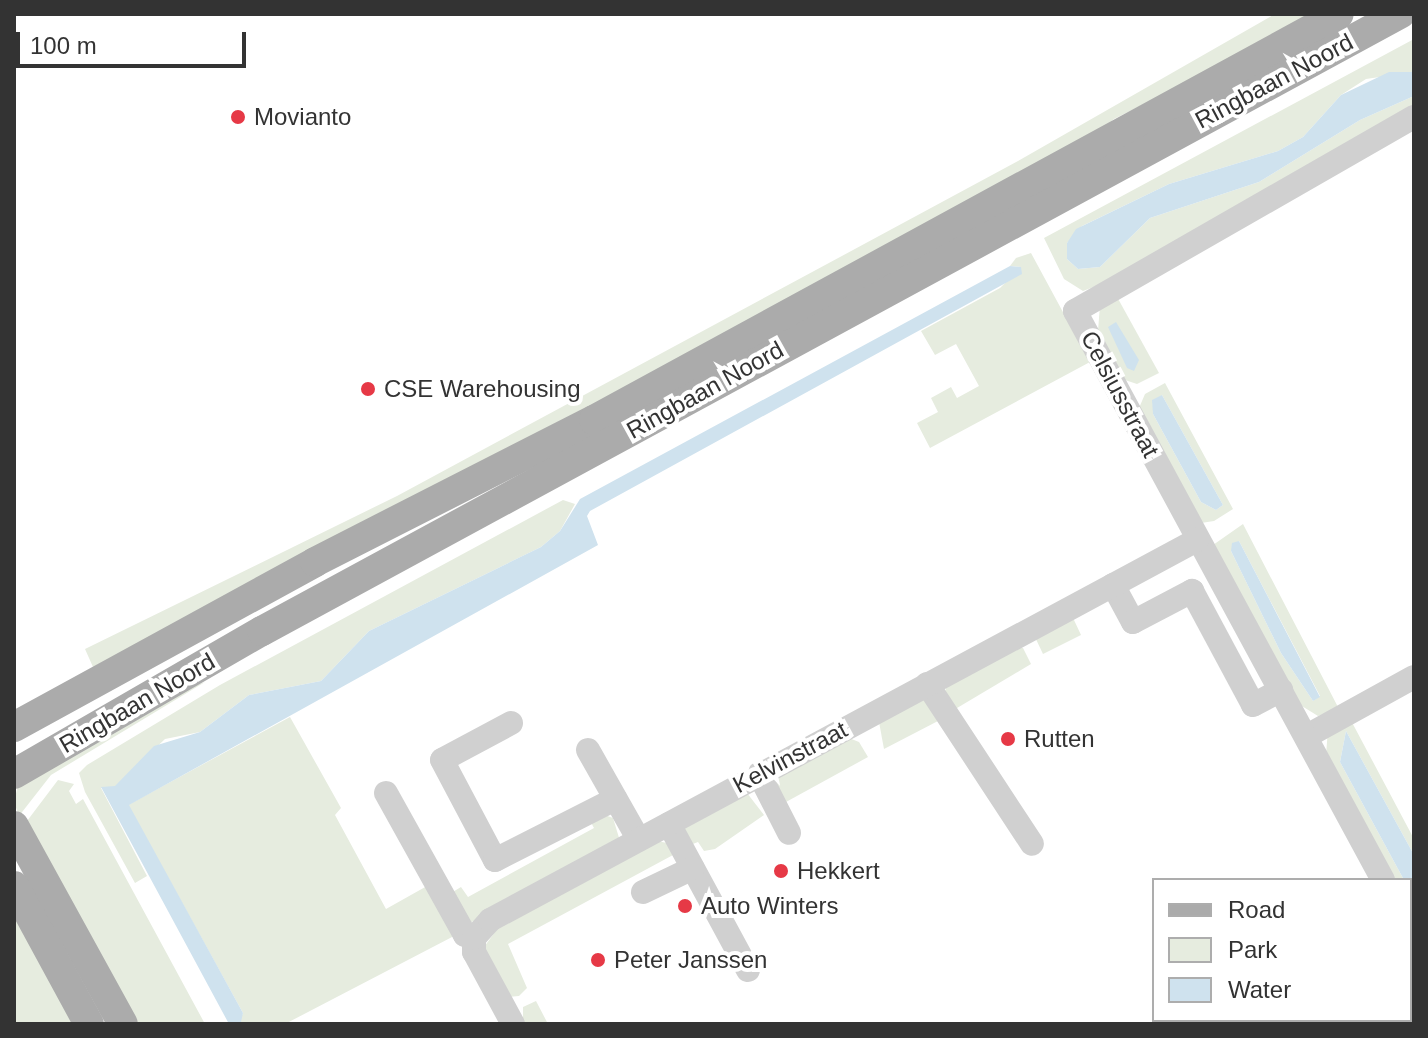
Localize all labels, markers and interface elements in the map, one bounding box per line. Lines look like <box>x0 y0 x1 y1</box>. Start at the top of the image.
scale bar <box>20 16 250 66</box>
street label: Ringbaan Noord <box>1190 27 1358 135</box>
text: 100 m <box>30 32 97 59</box>
place label: Movianto <box>254 103 351 131</box>
marker: Movianto <box>229 108 247 126</box>
street label: Celsiusstraat <box>1075 326 1165 462</box>
street label: Ringbaan Noord <box>622 335 788 445</box>
place label: CSE Warehousing <box>384 375 581 403</box>
marker: CSE Warehousing <box>359 380 377 398</box>
street label: Ringbaan Noord <box>54 647 220 759</box>
street label: Kelvinstraat <box>728 715 852 799</box>
place label: Rutten <box>1024 725 1095 753</box>
marker: Rutten <box>999 730 1017 748</box>
place label: Hekkert <box>797 857 880 885</box>
marker: Hekkert <box>772 862 790 880</box>
legend <box>1152 878 1412 1022</box>
place label: Auto Winters <box>701 892 838 920</box>
text: Road <box>1228 896 1285 923</box>
marker: Auto Winters <box>676 897 694 915</box>
text: Park <box>1228 936 1277 963</box>
place label: Peter Janssen <box>614 946 767 974</box>
marker: Peter Janssen <box>589 951 607 969</box>
text: Water <box>1228 976 1291 1003</box>

